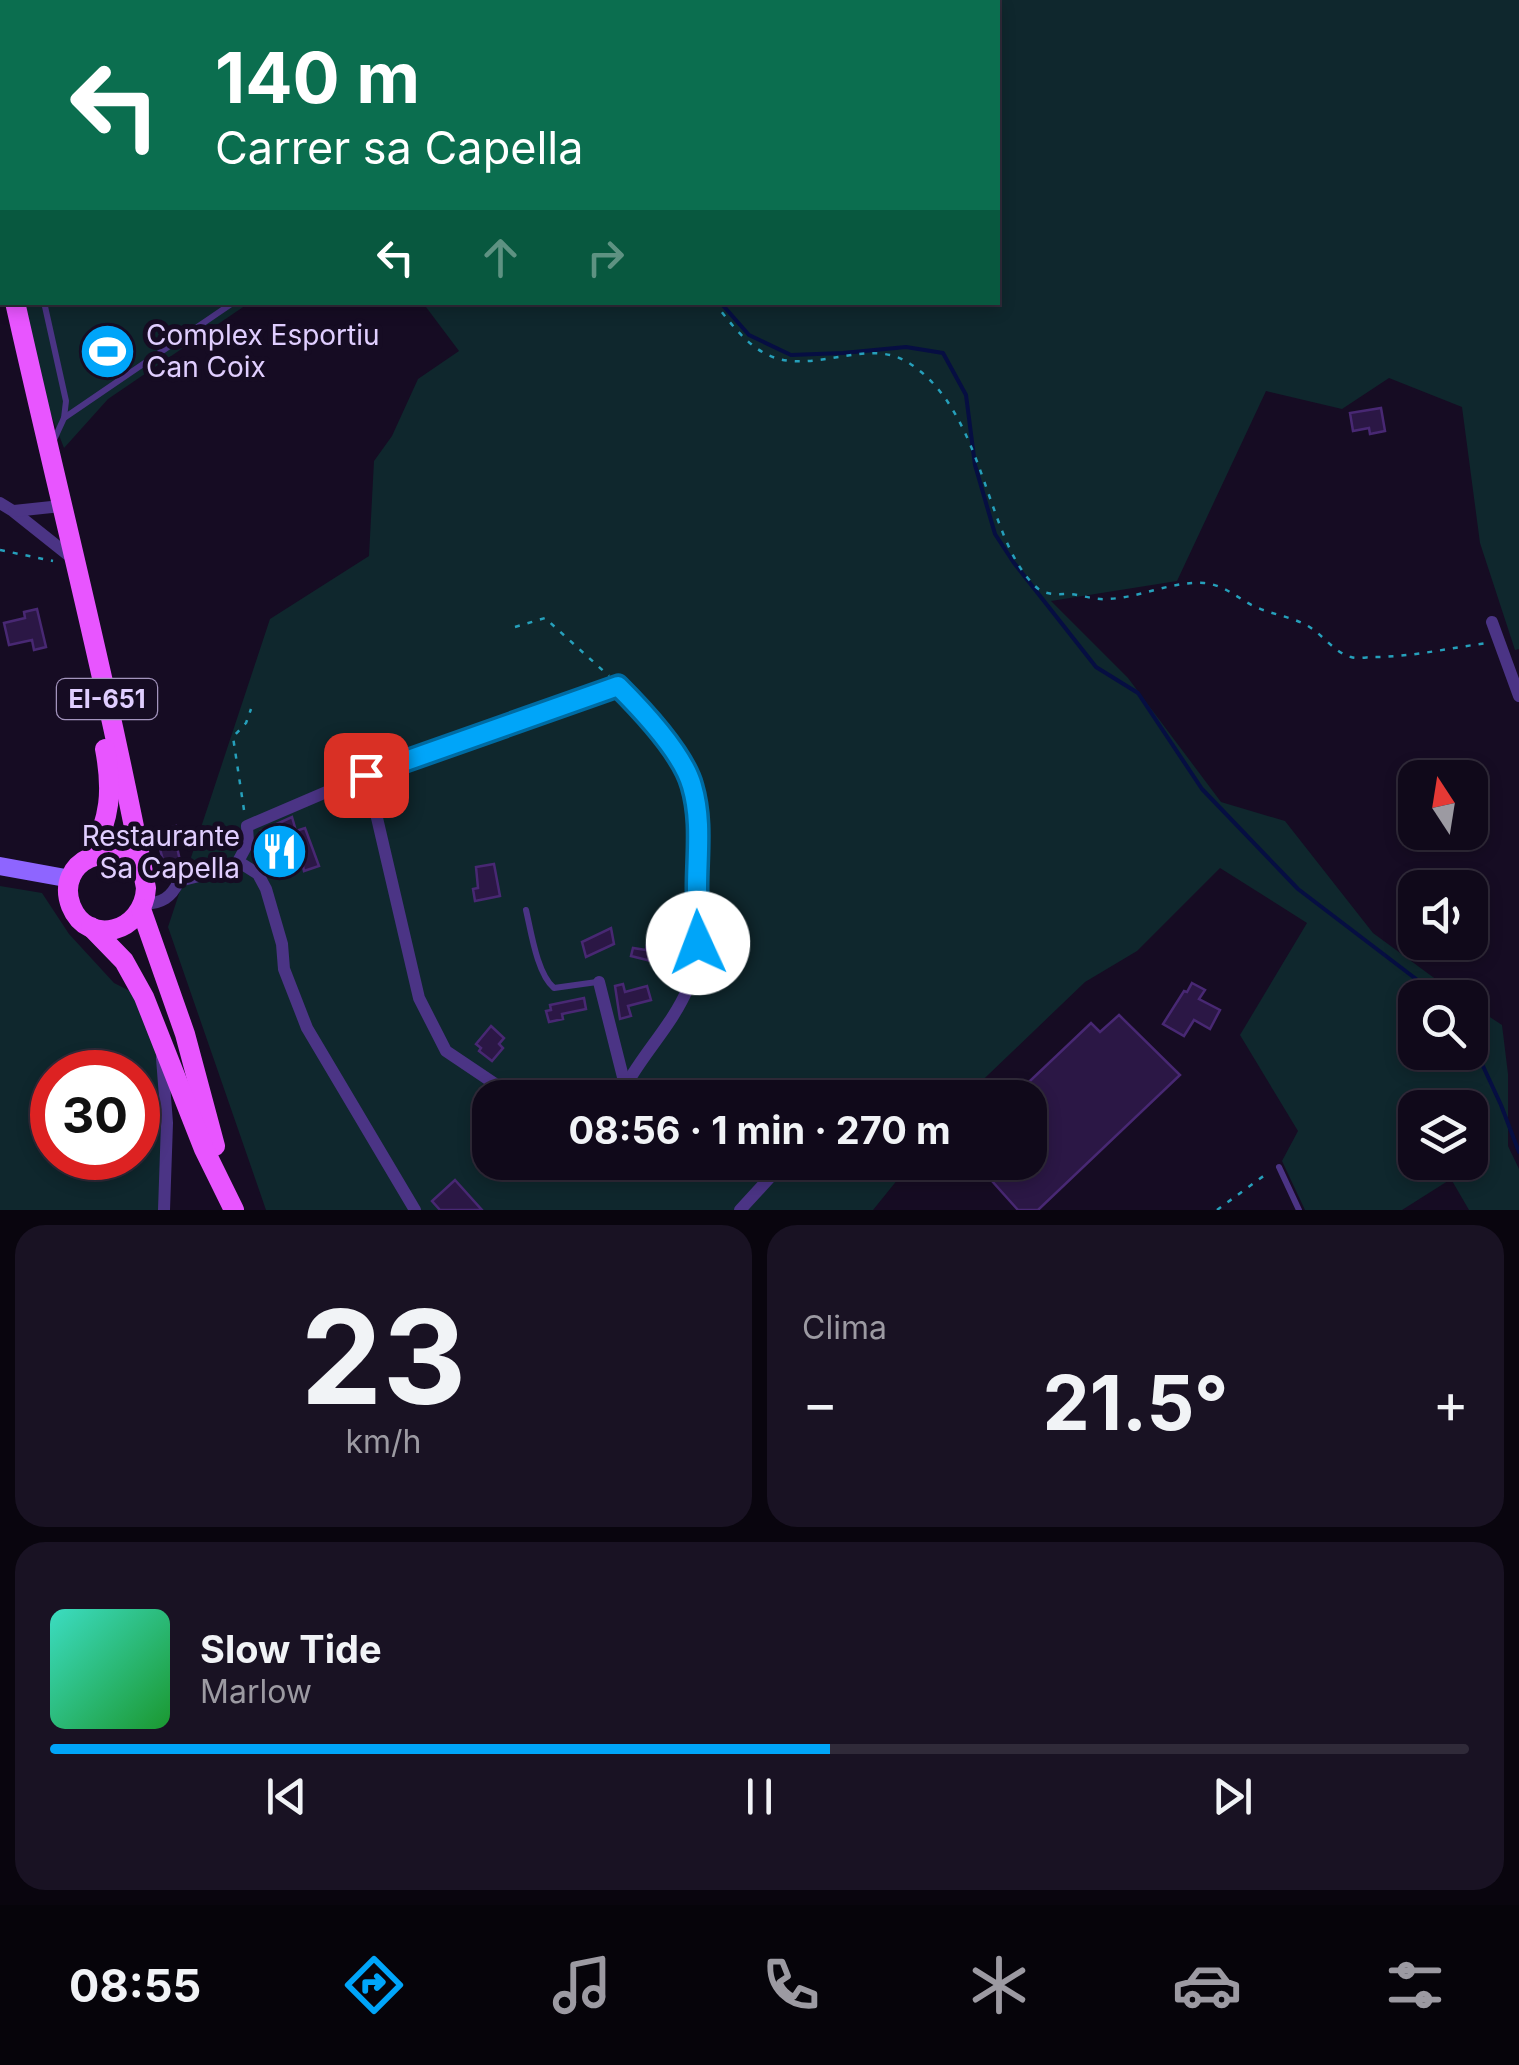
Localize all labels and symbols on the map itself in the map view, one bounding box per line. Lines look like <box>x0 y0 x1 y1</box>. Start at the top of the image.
place label: Complex Esportiu Can Coix <box>146 318 380 384</box>
sports icon: Complex Esportiu Can Coix <box>77 321 137 381</box>
road number: EI-651 <box>57 679 157 719</box>
pin <box>324 733 409 818</box>
north arrow <box>1398 760 1488 850</box>
place label: Restaurante Sa Capella <box>82 819 240 885</box>
restaurant icon: Restaurante Sa Capella <box>249 822 309 882</box>
position arrow <box>646 891 750 995</box>
speed limit sign: 30 <box>30 1050 160 1180</box>

